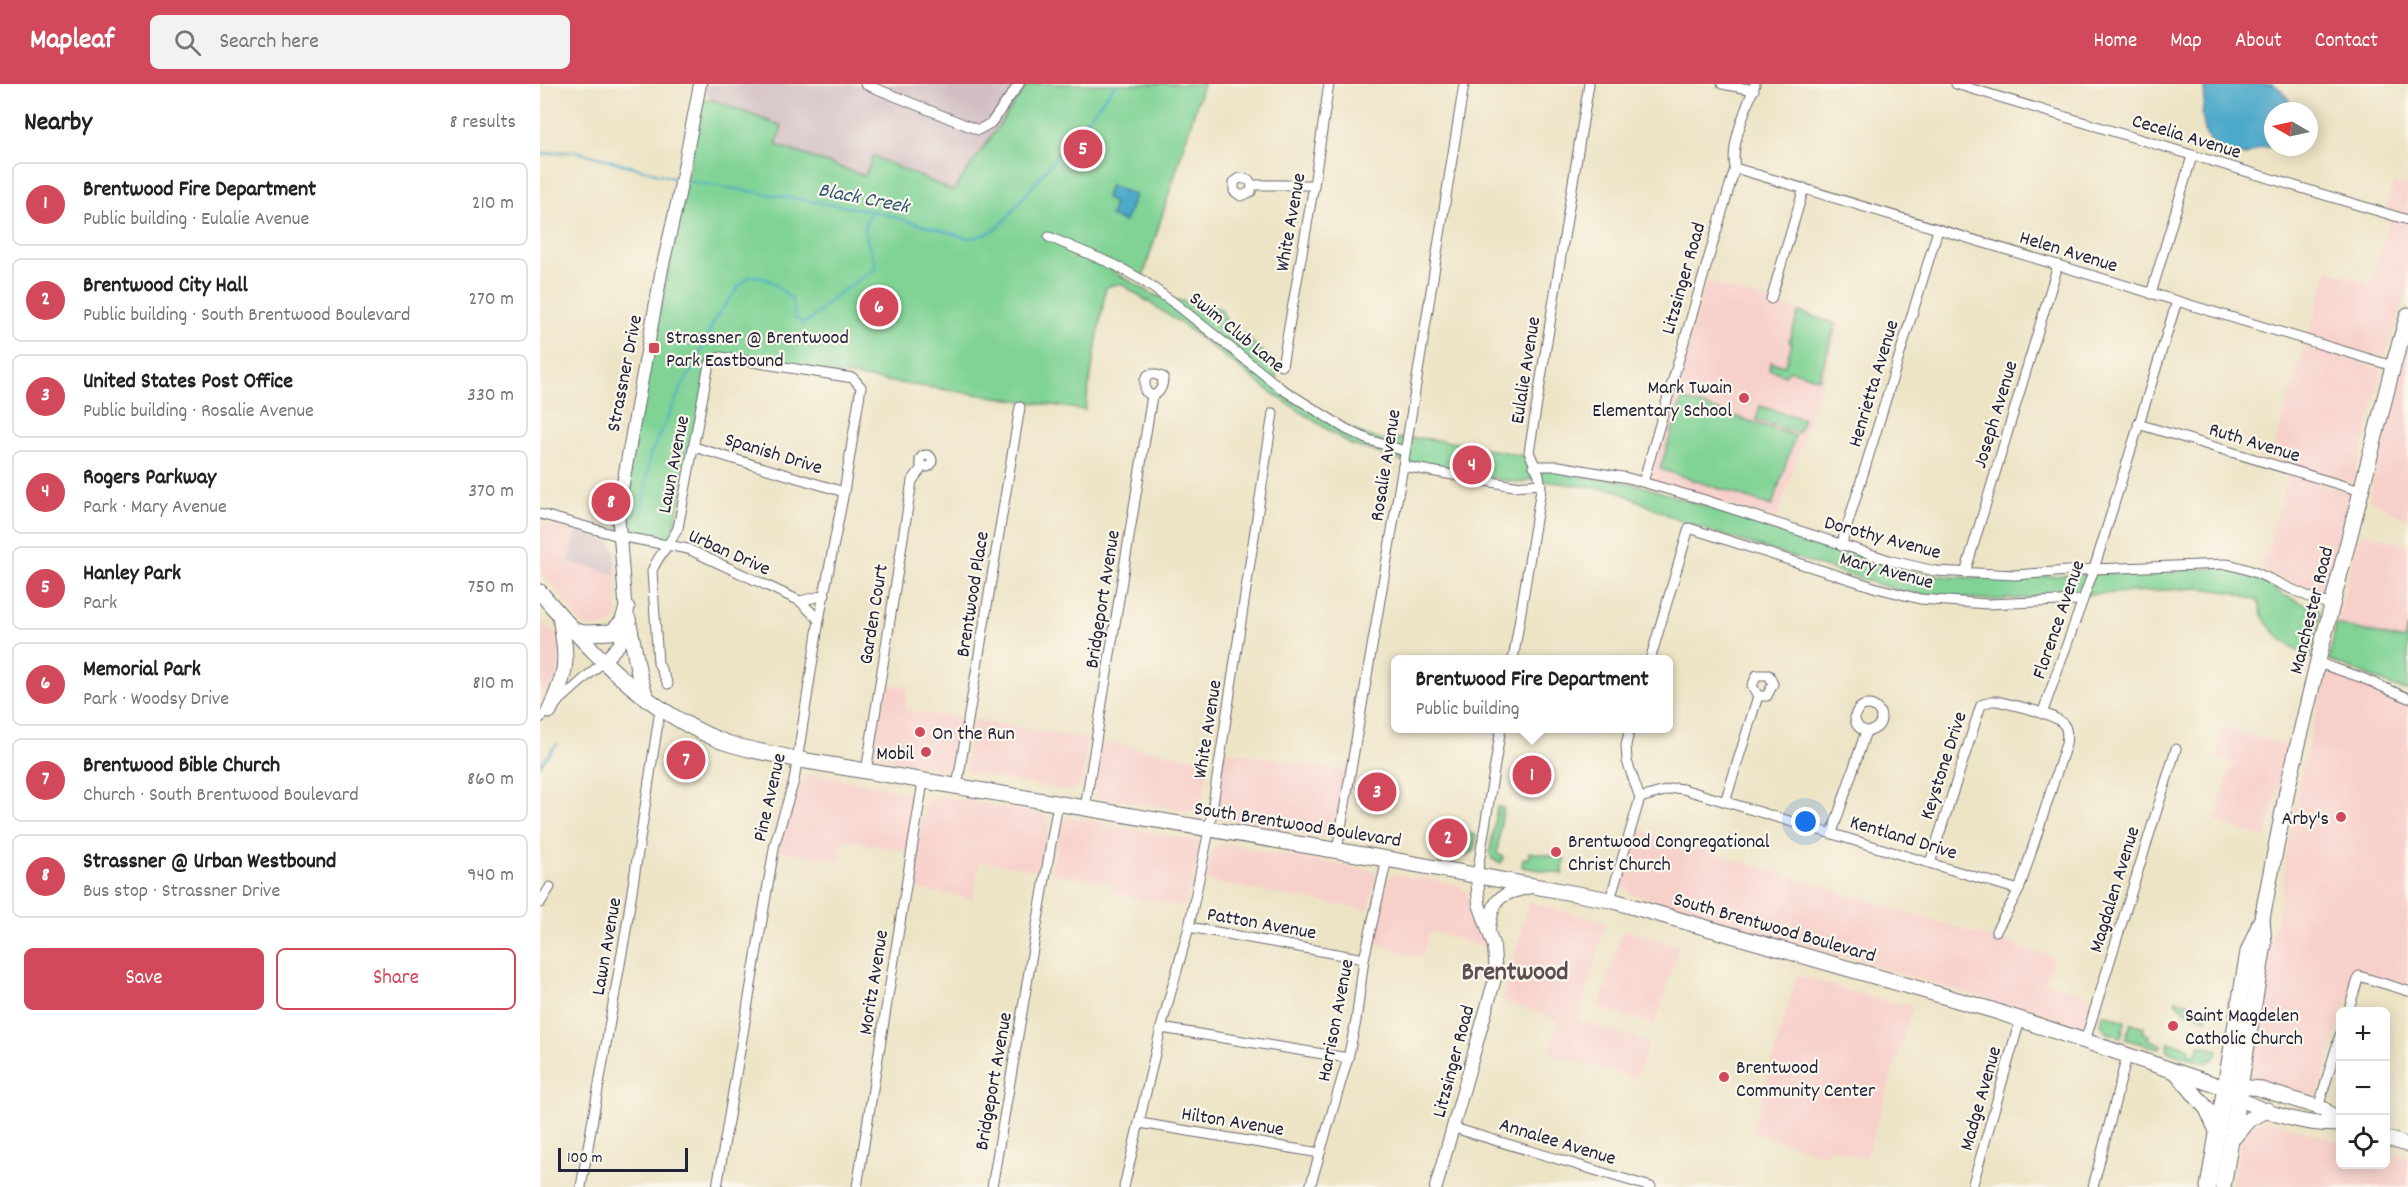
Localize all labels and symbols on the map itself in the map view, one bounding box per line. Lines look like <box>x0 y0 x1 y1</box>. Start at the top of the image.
north arrow <box>2264 102 2318 156</box>
street label: Cecelia Avenue <box>2128 108 2244 168</box>
pin: 5 <box>1064 126 1102 172</box>
street label: White Avenue <box>1270 171 1314 274</box>
water label: Black Creek <box>815 176 914 224</box>
street label: Litzsinger Road <box>1656 220 1714 338</box>
street label: Helen Avenue <box>2016 225 2121 281</box>
pin: 6 <box>860 284 898 330</box>
street label: Swim Club Lane <box>1182 286 1290 381</box>
street label: Strassner Drive <box>601 313 651 434</box>
street label: Eulalie Avenue <box>1505 315 1549 426</box>
street label: Henrietta Avenue <box>1842 317 1908 451</box>
place label: Strassner @ Brentwood Park Eastbound <box>666 325 849 376</box>
marker: Strassner @ Brentwood Park Eastbound <box>647 341 661 355</box>
street label: Joseph Avenue <box>1967 357 2027 472</box>
place label: Mark Twain Elementary School <box>1592 375 1732 426</box>
marker: Mark Twain Elementary School <box>1737 391 1751 405</box>
street label: Rosalie Avenue <box>1364 407 1410 523</box>
street label: Lawn Avenue <box>652 413 698 516</box>
street label: Ruth Avenue <box>2205 417 2303 471</box>
street label: Spanish Drive <box>721 427 826 483</box>
pin: 4 <box>1452 442 1492 488</box>
pin: 8 <box>592 480 630 524</box>
street label: Dorothy Avenue <box>1821 510 1944 568</box>
street label: Urban Drive <box>683 523 775 584</box>
street label: Bridgeport Avenue <box>1079 528 1129 671</box>
street label: Brentwood Place <box>950 529 998 659</box>
street label: Manchester Road <box>2284 544 2342 677</box>
street label: Mary Avenue <box>1836 546 1936 598</box>
street label: Florence Avenue <box>2026 557 2093 683</box>
street label: Garden Court <box>853 562 897 667</box>
street label: White Avenue <box>1187 678 1231 781</box>
street label: Keystone Drive <box>1914 708 1976 824</box>
place label: On the Run <box>932 721 1015 749</box>
marker: On the Run <box>913 725 927 739</box>
pin: 7 <box>666 738 706 782</box>
place label: Mobil <box>876 741 914 769</box>
marker: Mobil <box>919 745 933 759</box>
street label: Pine Avenue <box>747 750 795 845</box>
pin: 1 <box>1512 752 1552 798</box>
pin: 3 <box>1358 770 1396 814</box>
street label: South Brentwood Boulevard <box>1192 796 1403 856</box>
place label: Arby's <box>2282 806 2329 834</box>
your location <box>1791 807 1820 836</box>
street label: Kentland Drive <box>1846 809 1960 868</box>
marker: Arby's <box>2334 810 2348 824</box>
pin: 2 <box>1428 816 1468 861</box>
street label: Magdalen Avenue <box>2083 823 2148 956</box>
place label: Brentwood Congregational Christ Church <box>1568 829 1770 880</box>
marker: Brentwood Congregational Christ Church <box>1549 845 1563 859</box>
street label: South Brentwood Boulevard <box>1670 887 1879 971</box>
street label: Lawn Avenue <box>586 895 630 998</box>
street label: Patton Avenue <box>1205 902 1319 948</box>
street label: Moritz Avenue <box>853 928 897 1037</box>
district label: Brentwood <box>1461 955 1569 992</box>
street label: Harrison Avenue <box>1311 957 1363 1084</box>
street label: Litzsinger Road <box>1426 1003 1483 1121</box>
place label: Saint Magdelen Catholic Church <box>2185 1003 2303 1054</box>
street label: Bridgeport Avenue <box>969 1010 1021 1153</box>
marker: Saint Magdelen Catholic Church <box>2166 1019 2180 1033</box>
street label: Madge Avenue <box>1954 1043 2010 1154</box>
place label: Brentwood Community Center <box>1736 1055 1876 1106</box>
marker: Brentwood Community Center <box>1717 1070 1731 1084</box>
street label: Hilton Avenue <box>1179 1101 1286 1145</box>
street label: Annalee Avenue <box>1495 1112 1619 1174</box>
scale bar <box>558 1145 688 1172</box>

